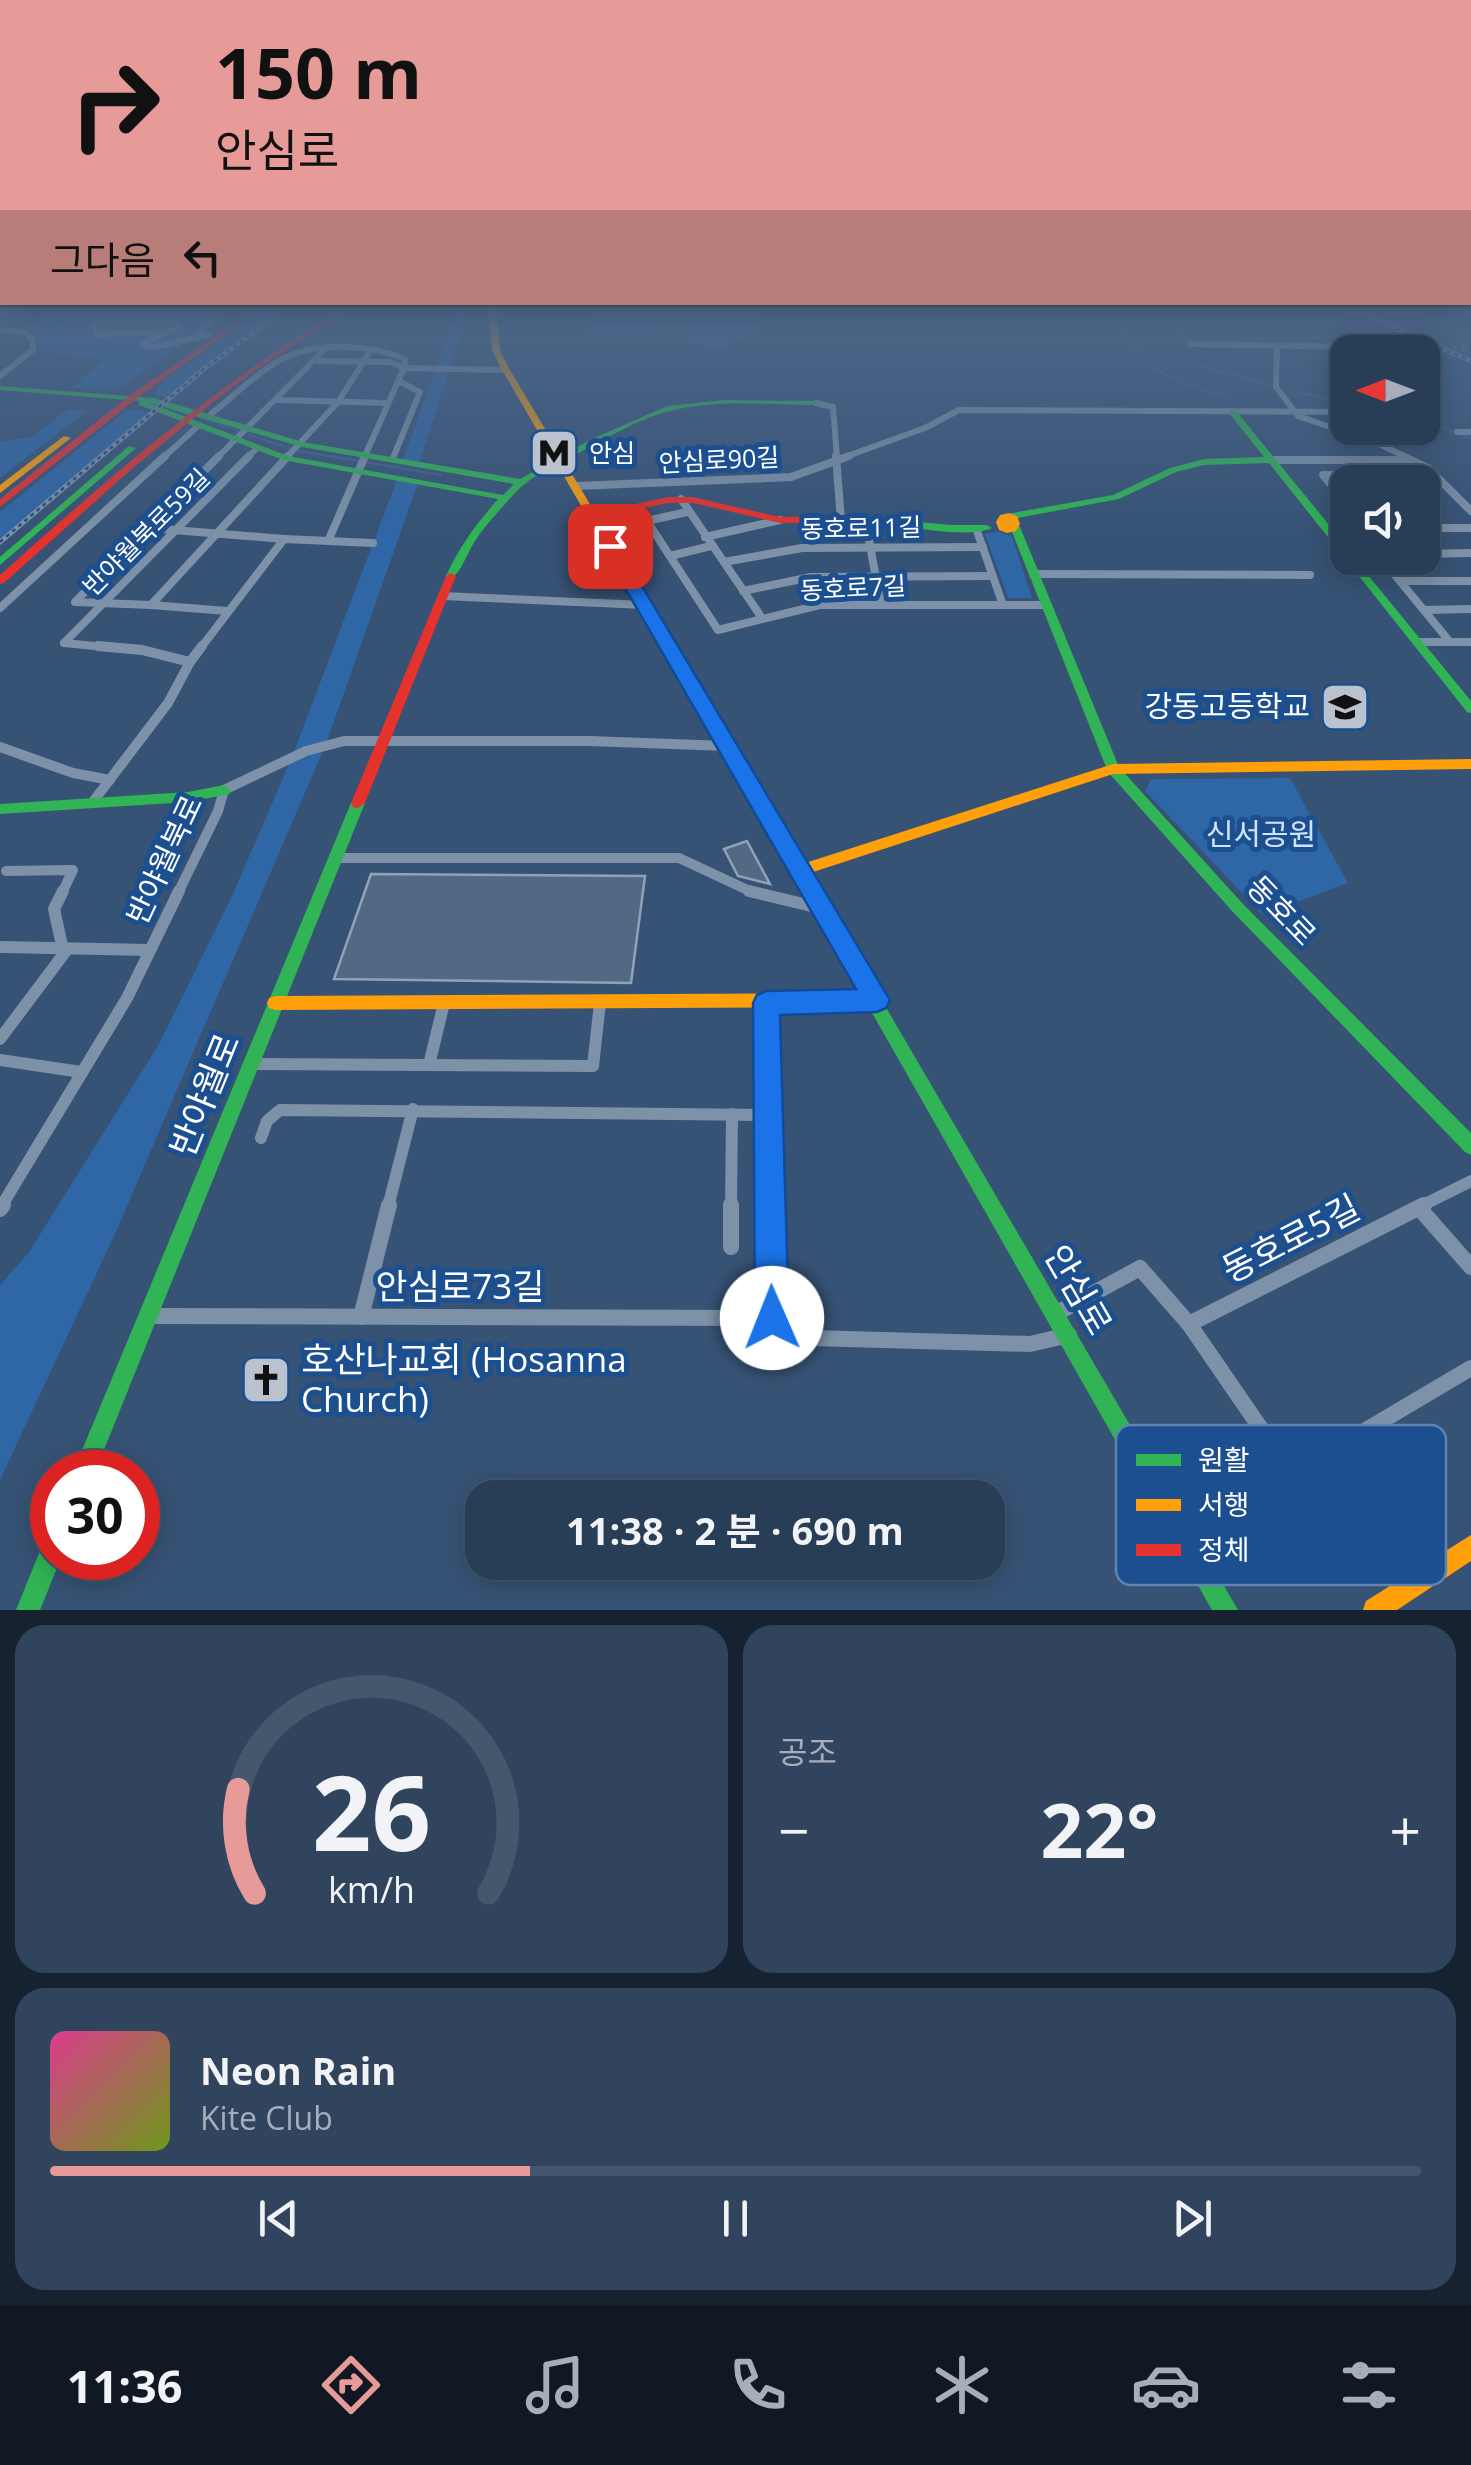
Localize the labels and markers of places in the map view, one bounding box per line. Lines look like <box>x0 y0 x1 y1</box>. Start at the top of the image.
metro station icon: 안심 <box>528 427 580 479</box>
place label: 안심 <box>589 435 635 469</box>
pin <box>568 504 653 589</box>
school or university icon: 강동고등학교 <box>1319 681 1371 733</box>
place label: 강동고등학교 <box>1144 685 1310 726</box>
place label: 호산나교회 (Hosanna Church) <box>301 1335 627 1422</box>
church icon: 호산나교회 (Hosanna Church) <box>240 1354 292 1406</box>

